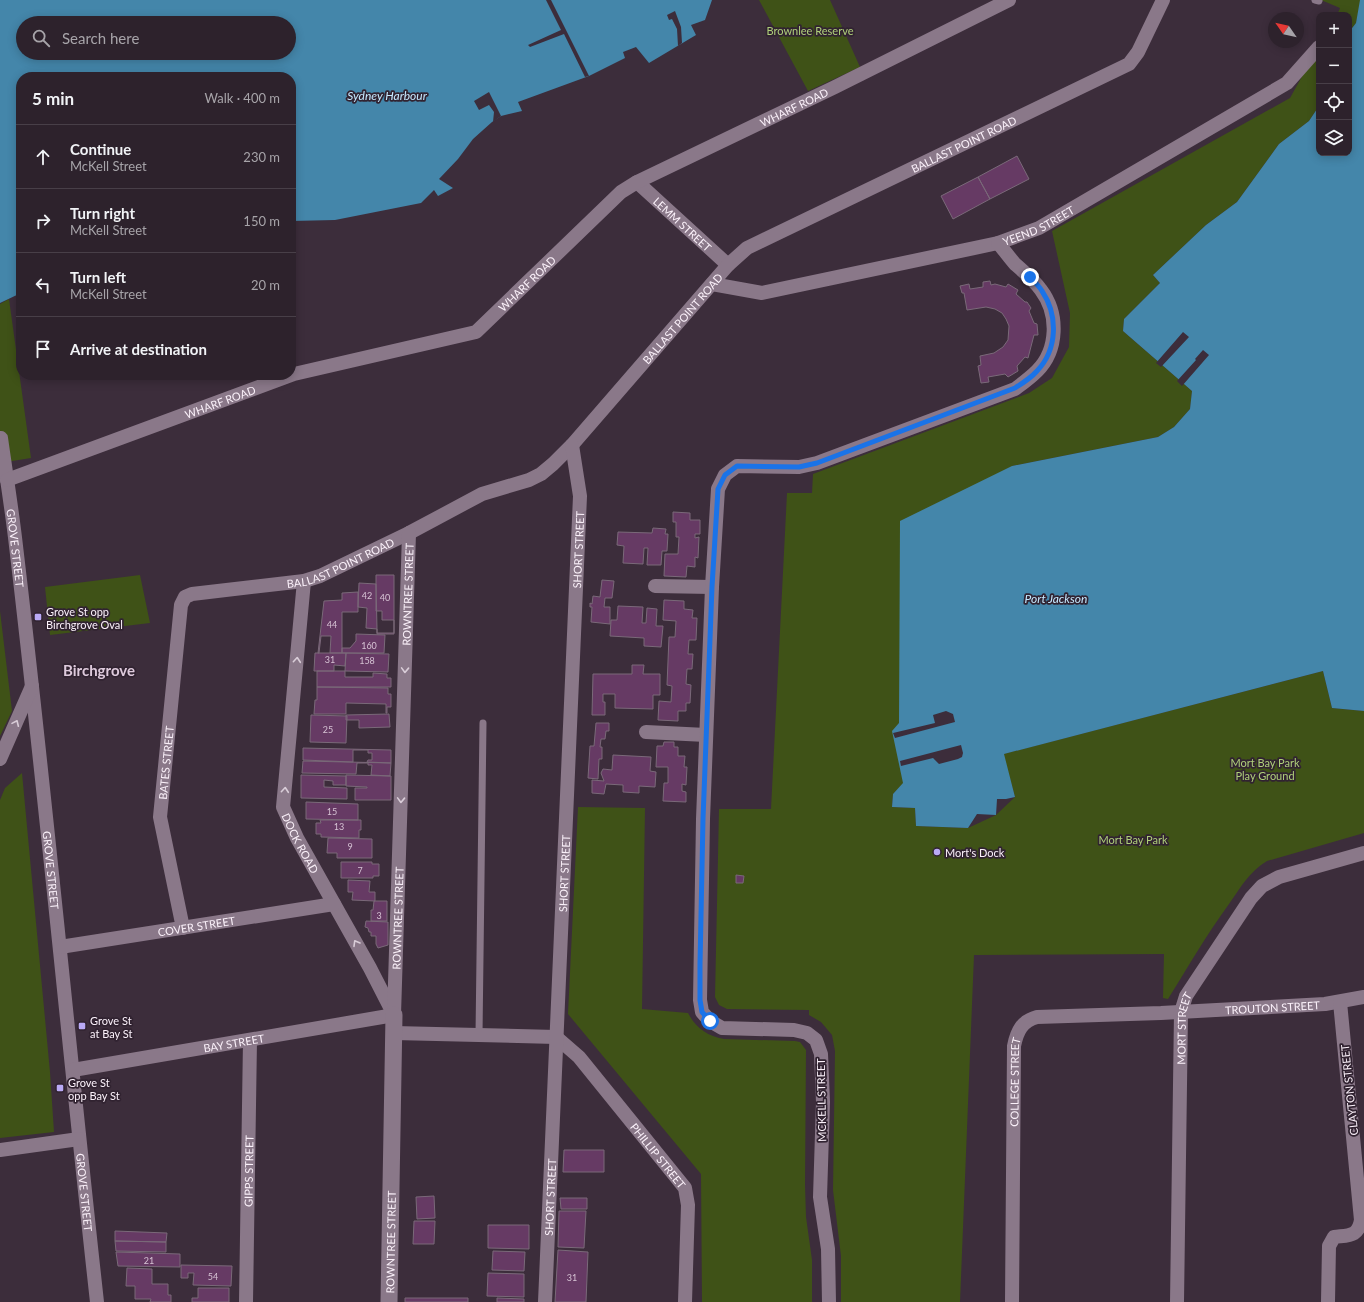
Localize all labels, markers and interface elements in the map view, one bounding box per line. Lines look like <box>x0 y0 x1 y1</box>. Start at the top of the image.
north arrow <box>1268 12 1304 48</box>
map controls <box>1316 12 1352 156</box>
button: + <box>1316 12 1352 48</box>
search box <box>16 16 296 60</box>
park label: Brownlee Reserve <box>767 24 854 37</box>
icon: search <box>30 27 52 49</box>
text: Search here <box>62 29 139 47</box>
button: − <box>1316 48 1352 84</box>
button: locate <box>1316 84 1352 120</box>
street label: WHARF ROAD <box>757 85 830 129</box>
text: 5 min <box>32 88 74 109</box>
water label: Sydney Harbour <box>347 88 428 103</box>
text: Walk · 400 m <box>204 90 280 106</box>
street label: BALLAST POINT ROAD <box>909 113 1018 175</box>
button: layers <box>1316 120 1352 156</box>
text: Continue <box>70 140 131 158</box>
icon: ahead <box>32 146 54 168</box>
text: 230 m <box>243 149 280 165</box>
text: McKell Street <box>70 158 147 174</box>
street label: LEMM STREET <box>651 194 715 254</box>
street label: YEEND STREET <box>1001 202 1077 247</box>
text: Turn right <box>70 204 135 222</box>
icon: right <box>32 210 54 232</box>
text: 150 m <box>243 213 280 229</box>
text: McKell Street <box>70 222 147 238</box>
street label: WHARF ROAD <box>495 253 558 314</box>
text: Turn left <box>70 268 126 286</box>
route end <box>1021 268 1039 286</box>
street label: BALLAST POINT ROAD <box>639 270 725 366</box>
icon: left <box>32 274 54 296</box>
text: 20 m <box>251 277 280 293</box>
text: McKell Street <box>70 286 147 302</box>
icon: arrive <box>32 338 54 360</box>
text: Arrive at destination <box>70 340 207 358</box>
street label: WHARF ROAD <box>183 382 257 420</box>
street label: GROVE STREET <box>5 508 27 588</box>
street label: SHORT STREET <box>569 510 586 589</box>
street label: BALLAST POINT ROAD <box>286 535 396 589</box>
street label: ROWNTREE STREET <box>399 542 415 646</box>
house number: 42 <box>362 590 372 601</box>
water label: Port Jackson <box>1025 591 1087 606</box>
house number: 40 <box>380 592 390 603</box>
place label: Grove St opp Birchgrove Oval <box>46 605 123 631</box>
marker: Grove St opp Birchgrove Oval <box>33 612 43 622</box>
house number: 44 <box>327 619 337 630</box>
house number: 160 <box>361 640 377 651</box>
house number: 31 <box>325 654 335 665</box>
house number: 158 <box>359 655 375 666</box>
one-way arrow <box>292 657 301 663</box>
district label: Birchgrove <box>63 661 135 679</box>
one-way arrow <box>401 667 409 673</box>
one-way arrow <box>11 720 19 728</box>
house number: 25 <box>323 724 333 735</box>
street label: BATES STREET <box>155 725 176 800</box>
park label: Mort Bay Park Play Ground <box>1230 756 1300 782</box>
one-way arrow <box>280 787 289 793</box>
one-way arrow <box>397 797 405 803</box>
house number: 15 <box>327 806 337 817</box>
street label: DOCK ROAD <box>280 811 322 875</box>
house number: 13 <box>334 821 344 832</box>
street label: GROVE STREET <box>41 830 62 910</box>
park label: Mort Bay Park <box>1098 833 1168 846</box>
street label: SHORT STREET <box>555 834 572 912</box>
house number: 9 <box>347 841 353 852</box>
place label: Mort's Dock <box>945 846 1005 859</box>
marker: Mort's Dock <box>932 847 942 857</box>
house number: 7 <box>357 865 363 876</box>
street label: ROWNTREE STREET <box>389 866 405 970</box>
house number: 3 <box>376 910 382 921</box>
street label: COVER STREET <box>157 913 236 938</box>
one-way arrow <box>354 940 361 948</box>
street label: MORT STREET <box>1174 989 1194 1065</box>
street label: TROUTON STREET <box>1225 998 1321 1016</box>
route start <box>701 1012 719 1030</box>
place label: Grove St at Bay St <box>90 1014 132 1040</box>
marker: Grove St at Bay St <box>77 1021 87 1031</box>
street label: BAY STREET <box>202 1031 266 1054</box>
street label: COLLEGE STREET <box>1007 1035 1023 1127</box>
street label: CLAYTON STREET <box>1338 1043 1360 1136</box>
street label: MCKELL STREET <box>814 1058 828 1142</box>
place label: Grove St opp Bay St <box>68 1076 120 1102</box>
marker: Grove St opp Bay St <box>55 1083 65 1093</box>
street label: PHILLIP STREET <box>628 1120 689 1191</box>
street label: GIPPS STREET <box>241 1135 255 1207</box>
street label: GROVE STREET <box>74 1152 96 1233</box>
street label: SHORT STREET <box>541 1158 558 1236</box>
street label: ROWNTREE STREET <box>383 1190 397 1294</box>
house number: 21 <box>144 1255 154 1266</box>
house number: 54 <box>208 1271 218 1282</box>
house number: 31 <box>567 1272 577 1283</box>

